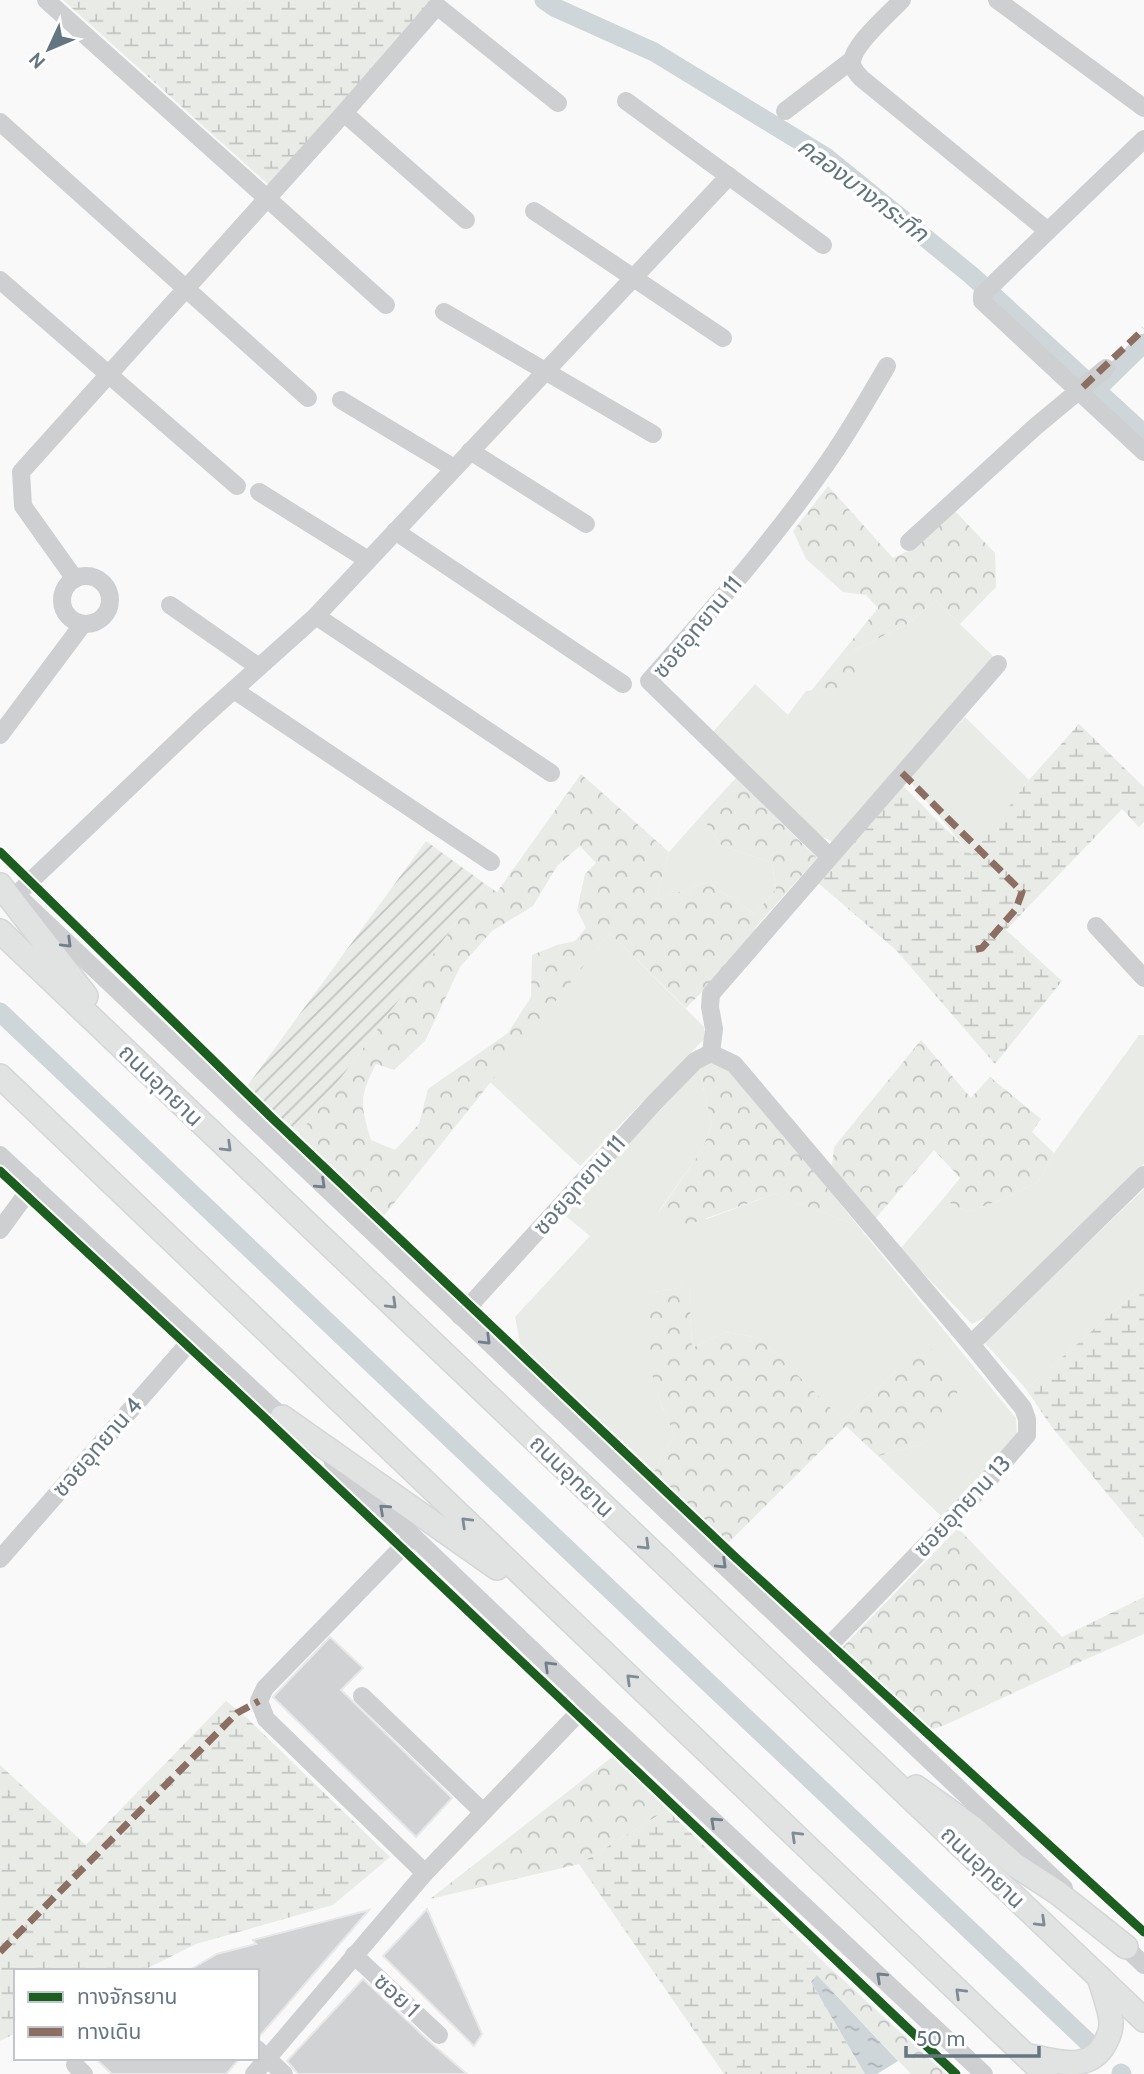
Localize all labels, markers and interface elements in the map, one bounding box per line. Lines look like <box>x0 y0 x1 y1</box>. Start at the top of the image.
north arrow <box>14 14 84 84</box>
text: N <box>24 48 50 73</box>
water label: คลองบางกระทึก <box>792 131 935 249</box>
street label: ซอยอุทยาน 11 <box>646 570 748 684</box>
one-way arrow <box>58 935 71 948</box>
street label: ถนนอุทยาน <box>113 1038 209 1132</box>
street label: ซอยอุทยาน 11 <box>527 1130 631 1240</box>
one-way arrow <box>219 1139 232 1151</box>
one-way arrow <box>313 1175 326 1188</box>
one-way arrow <box>384 1295 397 1308</box>
one-way arrow <box>478 1332 491 1345</box>
street label: ซอยอุทยาน 4 <box>46 1392 148 1502</box>
street label: ถนนอุทยาน <box>524 1429 620 1523</box>
street label: ซอยอุทยาน 13 <box>908 1449 1016 1563</box>
one-way arrow <box>379 1505 392 1517</box>
one-way arrow <box>462 1517 475 1530</box>
one-way arrow <box>637 1537 650 1550</box>
one-way arrow <box>714 1556 727 1569</box>
one-way arrow <box>544 1661 557 1674</box>
one-way arrow <box>626 1674 639 1687</box>
one-way arrow <box>710 1817 723 1830</box>
street label: ถนนอุทยาน <box>935 1820 1031 1914</box>
one-way arrow <box>791 1831 804 1844</box>
one-way arrow <box>1032 1913 1045 1926</box>
street label: ซอย 1 <box>368 1967 426 2023</box>
legend <box>14 1969 259 2060</box>
one-way arrow <box>876 1973 889 1986</box>
text: ทางจักรยาน <box>77 1984 178 2009</box>
one-way arrow <box>955 1989 968 2001</box>
scale bar <box>906 2014 1039 2058</box>
text: ทางเดิน <box>77 2019 141 2044</box>
text: 50 m <box>916 2026 965 2051</box>

